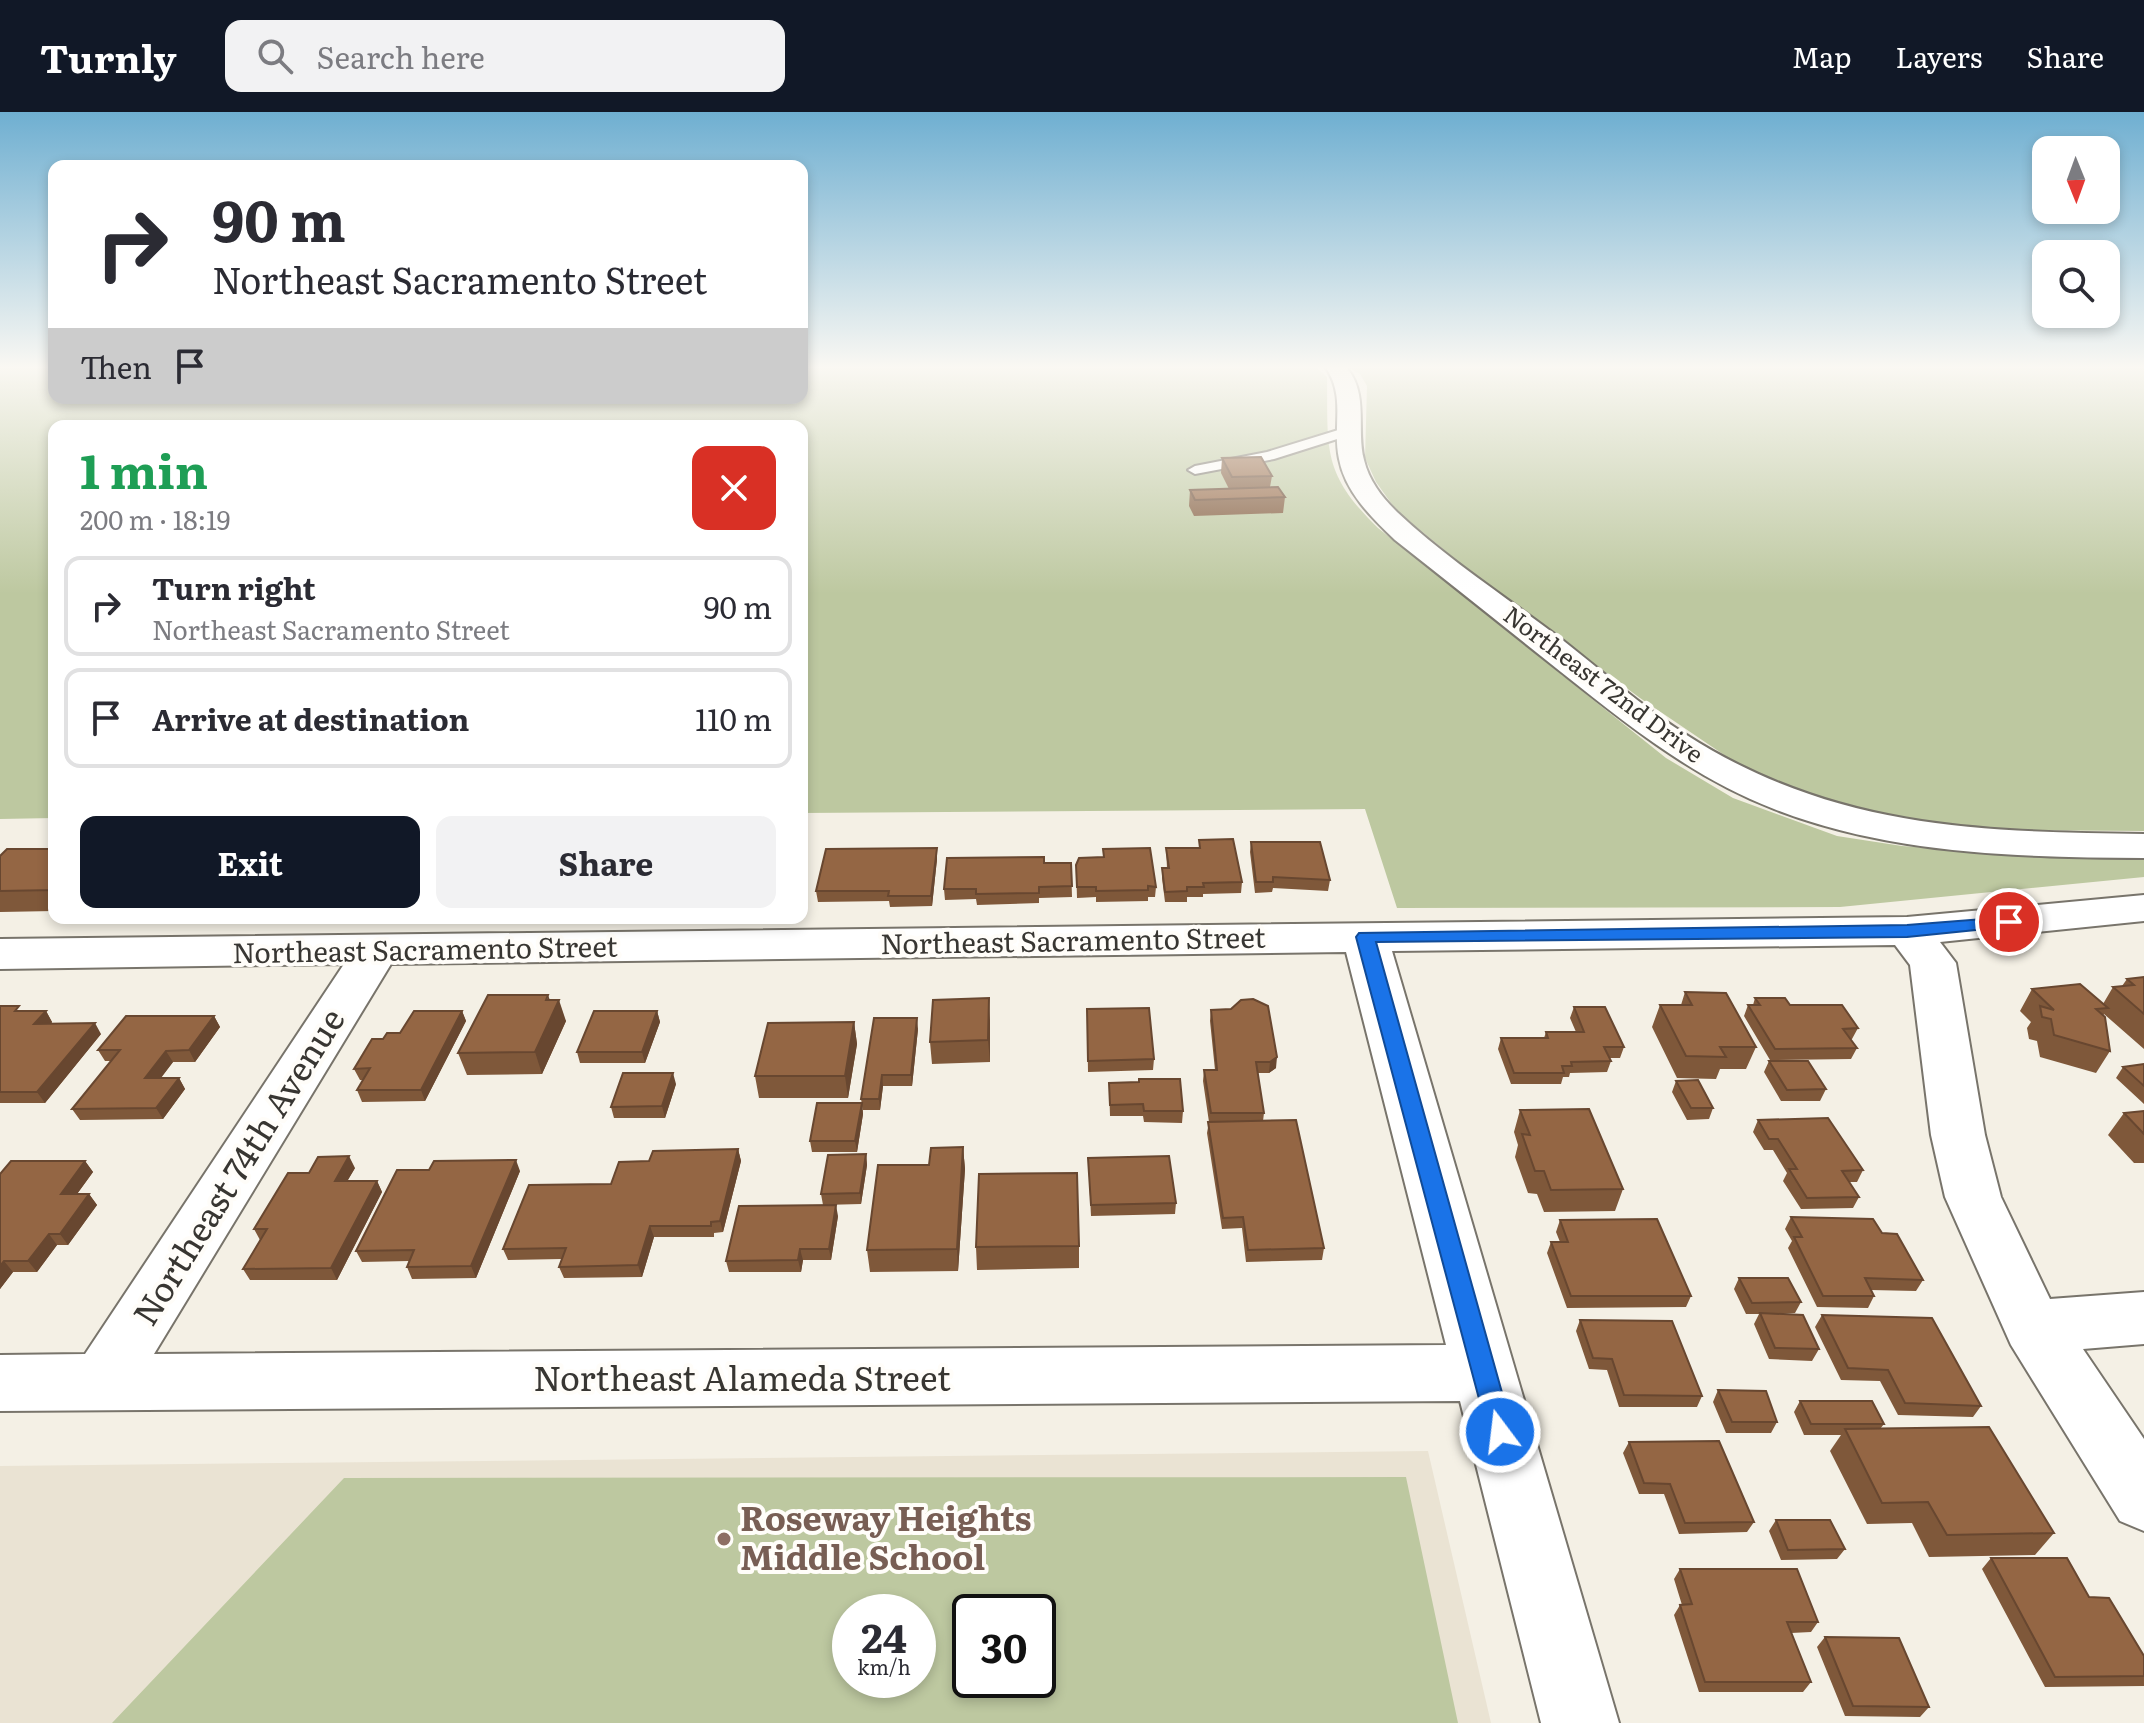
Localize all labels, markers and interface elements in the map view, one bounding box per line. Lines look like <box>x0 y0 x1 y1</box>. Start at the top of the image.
search box <box>225 20 785 92</box>
text: Turnly <box>40 28 177 85</box>
icon: search <box>253 34 297 78</box>
text: Search here <box>317 34 485 78</box>
text: Map <box>1792 35 1851 77</box>
text: Layers <box>1895 35 1982 77</box>
text: Share <box>2026 35 2104 77</box>
north arrow <box>2032 136 2120 224</box>
map controls <box>2032 136 2120 328</box>
text: 90 m <box>212 176 346 259</box>
icon: right <box>80 192 184 296</box>
button: search <box>2032 240 2120 328</box>
text: Northeast Sacramento Street <box>212 252 707 305</box>
text: Then <box>80 344 152 388</box>
icon: arrive <box>168 344 212 388</box>
text: 1 min <box>80 433 208 504</box>
button: close <box>692 446 776 530</box>
text: 200 m · 18:19 <box>80 499 230 538</box>
text: Turn right <box>152 565 316 609</box>
icon: right <box>84 584 128 628</box>
text: 90 m <box>704 584 772 628</box>
street label: Northeast 72nd Drive <box>1497 596 1712 770</box>
text: Northeast Sacramento Street <box>152 609 510 648</box>
icon: arrive <box>84 696 128 740</box>
text: Arrive at destination <box>152 696 469 740</box>
text: 110 m <box>695 696 772 740</box>
button: Exit <box>80 816 420 908</box>
button: Share <box>436 816 776 908</box>
pin <box>1975 888 2043 956</box>
icon: arrive <box>1987 900 2031 944</box>
street label: Northeast Sacramento Street <box>880 915 1267 963</box>
street label: Northeast Sacramento Street <box>232 924 619 972</box>
street label: Northeast 74th Avenue <box>118 997 355 1334</box>
street label: Northeast Alameda Street <box>533 1351 951 1401</box>
position arrow <box>1458 1390 1542 1474</box>
place label: Roseway Heights Middle School <box>740 1491 1031 1580</box>
marker: Roseway Heights Middle School <box>715 1530 733 1548</box>
speed limit sign: 30 <box>952 1594 1056 1698</box>
text: 24 <box>861 1606 907 1665</box>
text: km/h <box>857 1651 911 1681</box>

